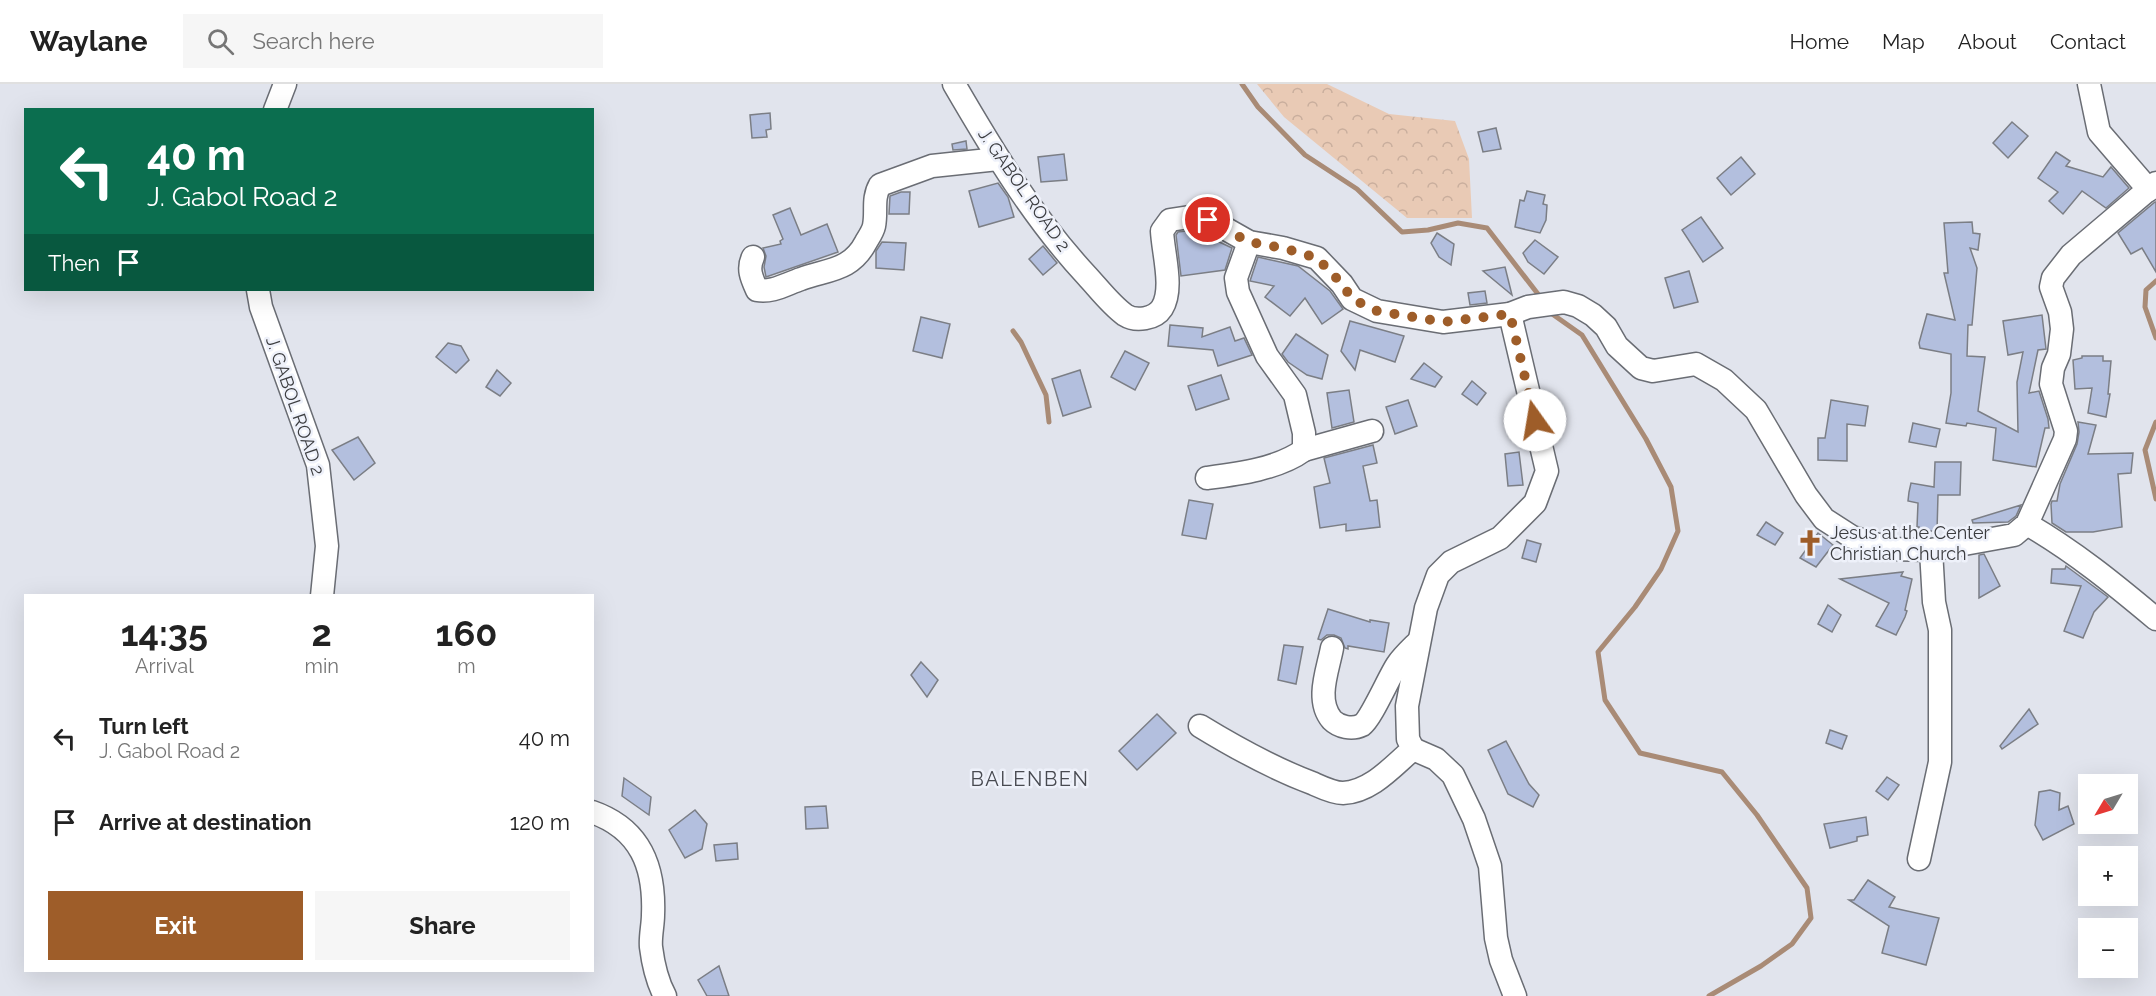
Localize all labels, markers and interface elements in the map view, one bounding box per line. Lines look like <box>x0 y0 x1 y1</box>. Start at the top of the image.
search box <box>183 14 603 68</box>
text: Waylane <box>30 25 147 58</box>
icon: search <box>204 25 237 58</box>
text: Search here <box>252 28 375 54</box>
text: Home <box>1790 29 1849 54</box>
text: Map <box>1882 29 1925 54</box>
text: About <box>1958 29 2017 54</box>
text: Contact <box>2050 29 2126 54</box>
street label: J. GABOL ROAD 2 <box>974 124 1075 255</box>
text: 40 m <box>147 131 246 180</box>
icon: left <box>48 132 126 210</box>
text: J. Gabol Road 2 <box>147 181 338 212</box>
pin <box>1182 194 1233 245</box>
icon: arrive <box>1191 203 1224 236</box>
icon: arrive <box>112 246 145 279</box>
text: Then <box>48 250 100 276</box>
street label: J. GABOL ROAD 2 <box>262 334 329 478</box>
position arrow <box>1503 388 1567 452</box>
place label: Jesus at the Center Christian Church <box>1830 522 1991 564</box>
church icon: Jesus at the Center Christian Church <box>1795 528 1825 558</box>
text: 14:35 <box>121 612 208 654</box>
text: 2 <box>312 612 332 654</box>
text: 160 <box>436 612 497 654</box>
text: Arrival <box>135 654 194 678</box>
text: min <box>305 654 339 678</box>
text: m <box>457 654 476 678</box>
text: Turn left <box>99 713 189 739</box>
icon: left <box>48 722 81 755</box>
text: 40 m <box>519 725 570 751</box>
text: J. Gabol Road 2 <box>99 739 240 763</box>
district label: BALENBEN <box>971 767 1089 791</box>
north arrow <box>2078 774 2138 834</box>
map controls <box>2078 774 2138 978</box>
icon: arrive <box>48 806 81 839</box>
text: Arrive at destination <box>99 809 312 835</box>
text: 120 m <box>510 809 570 835</box>
button: + <box>2078 846 2138 906</box>
button: Exit <box>48 891 303 960</box>
button: Share <box>315 891 570 960</box>
button: − <box>2078 918 2138 978</box>

